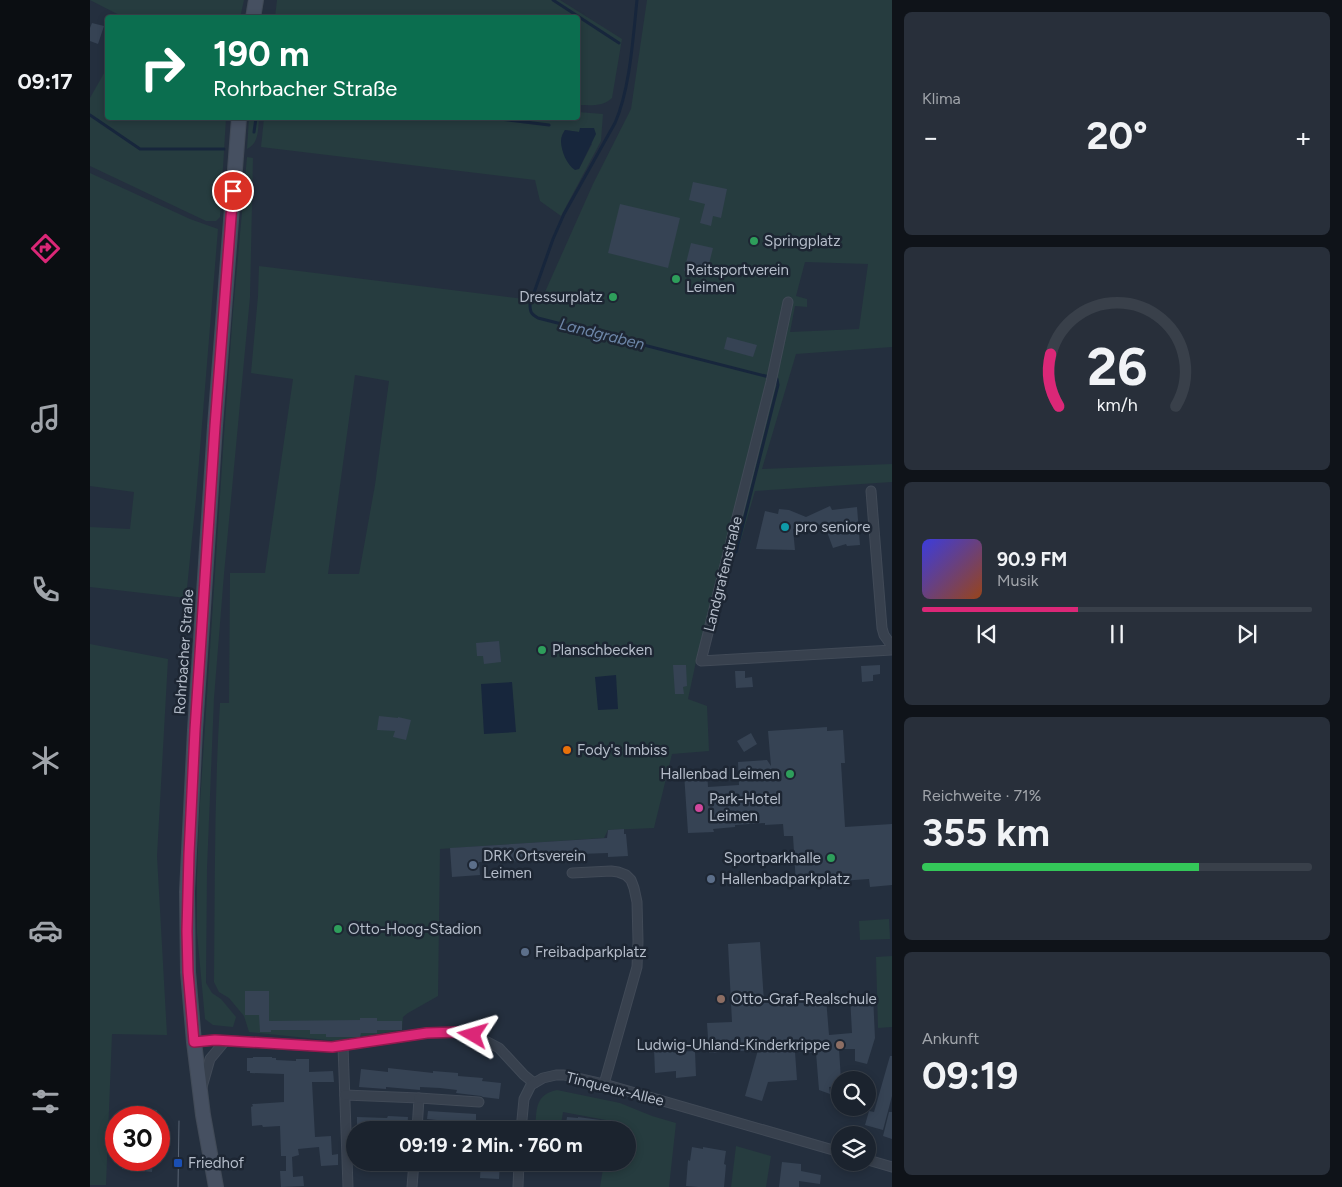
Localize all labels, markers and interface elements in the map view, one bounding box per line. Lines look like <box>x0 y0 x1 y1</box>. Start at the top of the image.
text: 190 m <box>213 33 310 75</box>
icon: right <box>130 35 195 100</box>
text: 09:17 <box>17 68 73 95</box>
text: Rohrbacher Straße <box>213 75 397 102</box>
text: Klima <box>922 89 961 108</box>
text: 20° <box>1087 113 1148 159</box>
text: − <box>922 120 939 154</box>
text: + <box>1295 120 1312 154</box>
pin <box>212 170 254 212</box>
icon: arrive <box>219 177 247 205</box>
icon: directions <box>28 231 63 266</box>
place label: Springplatz <box>764 232 841 250</box>
marker: Springplatz <box>748 235 760 247</box>
place label: Reitsportverein Leimen <box>686 261 789 296</box>
marker: Reitsportverein Leimen <box>670 273 682 285</box>
place label: Dressurplatz <box>519 288 603 306</box>
marker: Dressurplatz <box>607 291 619 303</box>
water label: Landgraben <box>557 314 647 354</box>
text: 26 <box>1087 336 1147 398</box>
text: km/h <box>1097 394 1137 415</box>
icon: music <box>28 401 63 436</box>
street label: Landgrafenstraße <box>700 514 746 634</box>
place label: pro seniore <box>795 518 870 536</box>
marker: pro seniore <box>779 521 791 533</box>
text: 90.9 FM <box>997 548 1067 571</box>
text: Musik <box>997 571 1038 590</box>
icon: phone <box>28 572 63 607</box>
street label: Rohrbacher Straße <box>171 589 197 715</box>
icon: previous <box>973 620 1001 648</box>
icon: pause <box>1103 620 1131 648</box>
icon: next <box>1233 620 1261 648</box>
place label: Planschbecken <box>552 641 652 659</box>
marker: Planschbecken <box>536 644 548 656</box>
place label: Fody's Imbiss <box>577 741 667 759</box>
icon: climate <box>28 743 63 778</box>
marker: Fody's Imbiss <box>561 744 573 756</box>
place label: Hallenbad Leimen <box>660 765 780 783</box>
marker: Hallenbad Leimen <box>784 768 796 780</box>
text: Reichweite · 71% <box>922 786 1041 805</box>
place label: Park-Hotel Leimen <box>709 790 781 825</box>
marker: Park-Hotel Leimen <box>693 802 705 814</box>
text: 355 km <box>922 810 1050 856</box>
place label: DRK Ortsverein Leimen <box>483 847 586 882</box>
place label: Sportparkhalle <box>724 849 821 867</box>
marker: Sportparkhalle <box>825 852 837 864</box>
marker: DRK Ortsverein Leimen <box>467 859 479 871</box>
place label: Hallenbadparkplatz <box>721 870 850 888</box>
marker: Hallenbadparkplatz <box>705 873 717 885</box>
icon: car <box>28 913 63 948</box>
place label: Otto-Hoog-Stadion <box>348 920 481 938</box>
marker: Otto-Hoog-Stadion <box>332 923 344 935</box>
place label: Freibadparkplatz <box>535 943 647 961</box>
marker: Freibadparkplatz <box>519 946 531 958</box>
place label: Otto-Graf-Realschule <box>731 990 877 1008</box>
marker: Otto-Graf-Realschule <box>715 993 727 1005</box>
position arrow <box>446 1008 498 1060</box>
text: Ankunft <box>922 1029 979 1048</box>
place label: Ludwig-Uhland-Kinderkrippe <box>637 1036 830 1054</box>
marker: Ludwig-Uhland-Kinderkrippe <box>834 1039 846 1051</box>
text: 09:19 <box>922 1053 1018 1099</box>
street label: Tinqueux-Allee <box>564 1068 666 1110</box>
map controls <box>831 1071 876 1171</box>
button: search <box>831 1071 876 1116</box>
icon: filters <box>28 1084 63 1119</box>
speed limit sign: 30 <box>105 1106 170 1171</box>
button: layers <box>831 1126 876 1171</box>
text: 09:19 · 2 Min. · 760 m <box>399 1134 583 1157</box>
place label: Friedhof <box>188 1154 245 1172</box>
marker: Friedhof <box>172 1157 184 1169</box>

